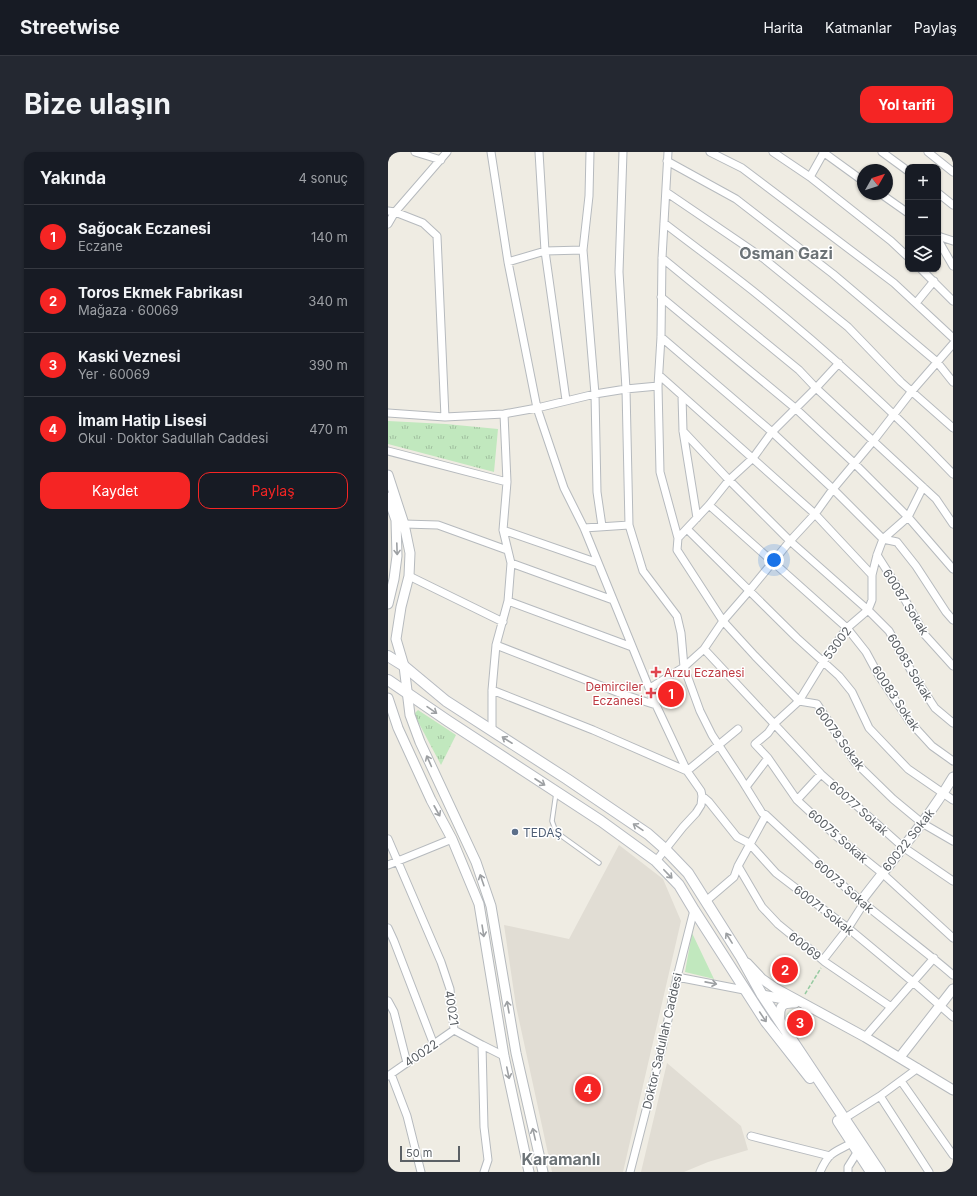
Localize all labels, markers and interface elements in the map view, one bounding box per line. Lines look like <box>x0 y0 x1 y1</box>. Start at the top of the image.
text: Streetwise <box>20 16 120 39</box>
text: Harita <box>763 19 803 36</box>
text: Katmanlar <box>825 19 892 36</box>
text: Paylaş <box>914 19 957 36</box>
button: Yol tarifi <box>860 86 953 123</box>
text: Bize ulaşın <box>24 87 171 121</box>
north arrow <box>857 164 893 200</box>
map controls <box>905 164 941 272</box>
button: + <box>905 164 941 200</box>
text: Yakında <box>40 168 106 188</box>
text: 4 sonuç <box>298 170 348 186</box>
button: − <box>905 200 941 236</box>
text: Sağocak Eczanesi <box>78 219 211 238</box>
text: 1 <box>50 229 56 245</box>
text: 140 m <box>311 229 348 245</box>
button: layers <box>905 236 941 272</box>
text: Eczane <box>78 238 123 254</box>
district label: Osman Gazi <box>739 243 833 263</box>
text: Toros Ekmek Fabrikası <box>78 283 243 302</box>
text: 2 <box>49 293 57 309</box>
text: 340 m <box>308 293 348 309</box>
text: Mağaza · 60069 <box>78 302 178 318</box>
text: Kaski Veznesi <box>78 347 180 366</box>
text: 3 <box>49 357 57 373</box>
text: 390 m <box>309 357 348 373</box>
text: Yer · 60069 <box>78 366 150 382</box>
text: İmam Hatip Lisesi <box>78 411 207 430</box>
text: 4 <box>49 421 57 437</box>
text: 470 m <box>309 421 348 437</box>
text: Okul · Doktor Sadullah Caddesi <box>78 430 268 446</box>
button: Kaydet <box>40 472 190 509</box>
button: Paylaş <box>198 472 348 509</box>
one-way arrow <box>393 542 400 555</box>
your location <box>764 550 784 570</box>
street label: 60087 Sokak <box>880 566 932 638</box>
street label: 53002 <box>820 624 854 662</box>
street label: 60085 Sokak <box>884 631 936 704</box>
street label: 60083 Sokak <box>869 662 924 734</box>
place label: Arzu Eczanesi <box>664 665 745 680</box>
marker: Arzu Eczanesi <box>651 667 661 677</box>
place label: Demirciler Eczanesi <box>585 679 643 708</box>
pin: 1 <box>658 679 684 709</box>
marker: Demirciler Eczanesi <box>646 688 656 698</box>
street label: 60079 Sokak <box>812 703 868 773</box>
one-way arrow <box>426 706 437 714</box>
one-way arrow <box>501 736 512 744</box>
one-way arrow <box>424 755 432 767</box>
one-way arrow <box>535 777 546 786</box>
street label: 60077 Sokak <box>826 778 892 839</box>
one-way arrow <box>433 805 441 817</box>
street label: 60022 Sokak <box>879 805 937 874</box>
street label: 60075 Sokak <box>805 806 871 866</box>
one-way arrow <box>632 823 644 831</box>
place label: TEDAŞ <box>523 825 562 840</box>
marker: TEDAŞ <box>510 827 520 837</box>
street label: 60073 Sokak <box>811 856 877 916</box>
one-way arrow <box>664 869 673 879</box>
one-way arrow <box>477 874 485 886</box>
street label: 60071 Sokak <box>791 882 857 938</box>
one-way arrow <box>479 924 487 937</box>
street label: 60069 <box>786 928 824 964</box>
one-way arrow <box>724 932 732 944</box>
pin: 2 <box>772 955 798 985</box>
street label: Doktor Sadullah Caddesi <box>639 971 685 1111</box>
one-way arrow <box>704 980 717 988</box>
street label: 40021 <box>442 989 462 1027</box>
one-way arrow <box>504 1001 512 1014</box>
pin: 3 <box>787 1008 813 1038</box>
one-way arrow <box>759 1011 767 1023</box>
street label: 40022 <box>401 1036 441 1070</box>
one-way arrow <box>504 1066 512 1079</box>
pin: 4 <box>575 1074 601 1104</box>
one-way arrow <box>530 1128 538 1141</box>
scale bar <box>400 1144 460 1163</box>
text: 50 m <box>406 1146 432 1160</box>
district label: Karamanlı <box>522 1149 600 1169</box>

